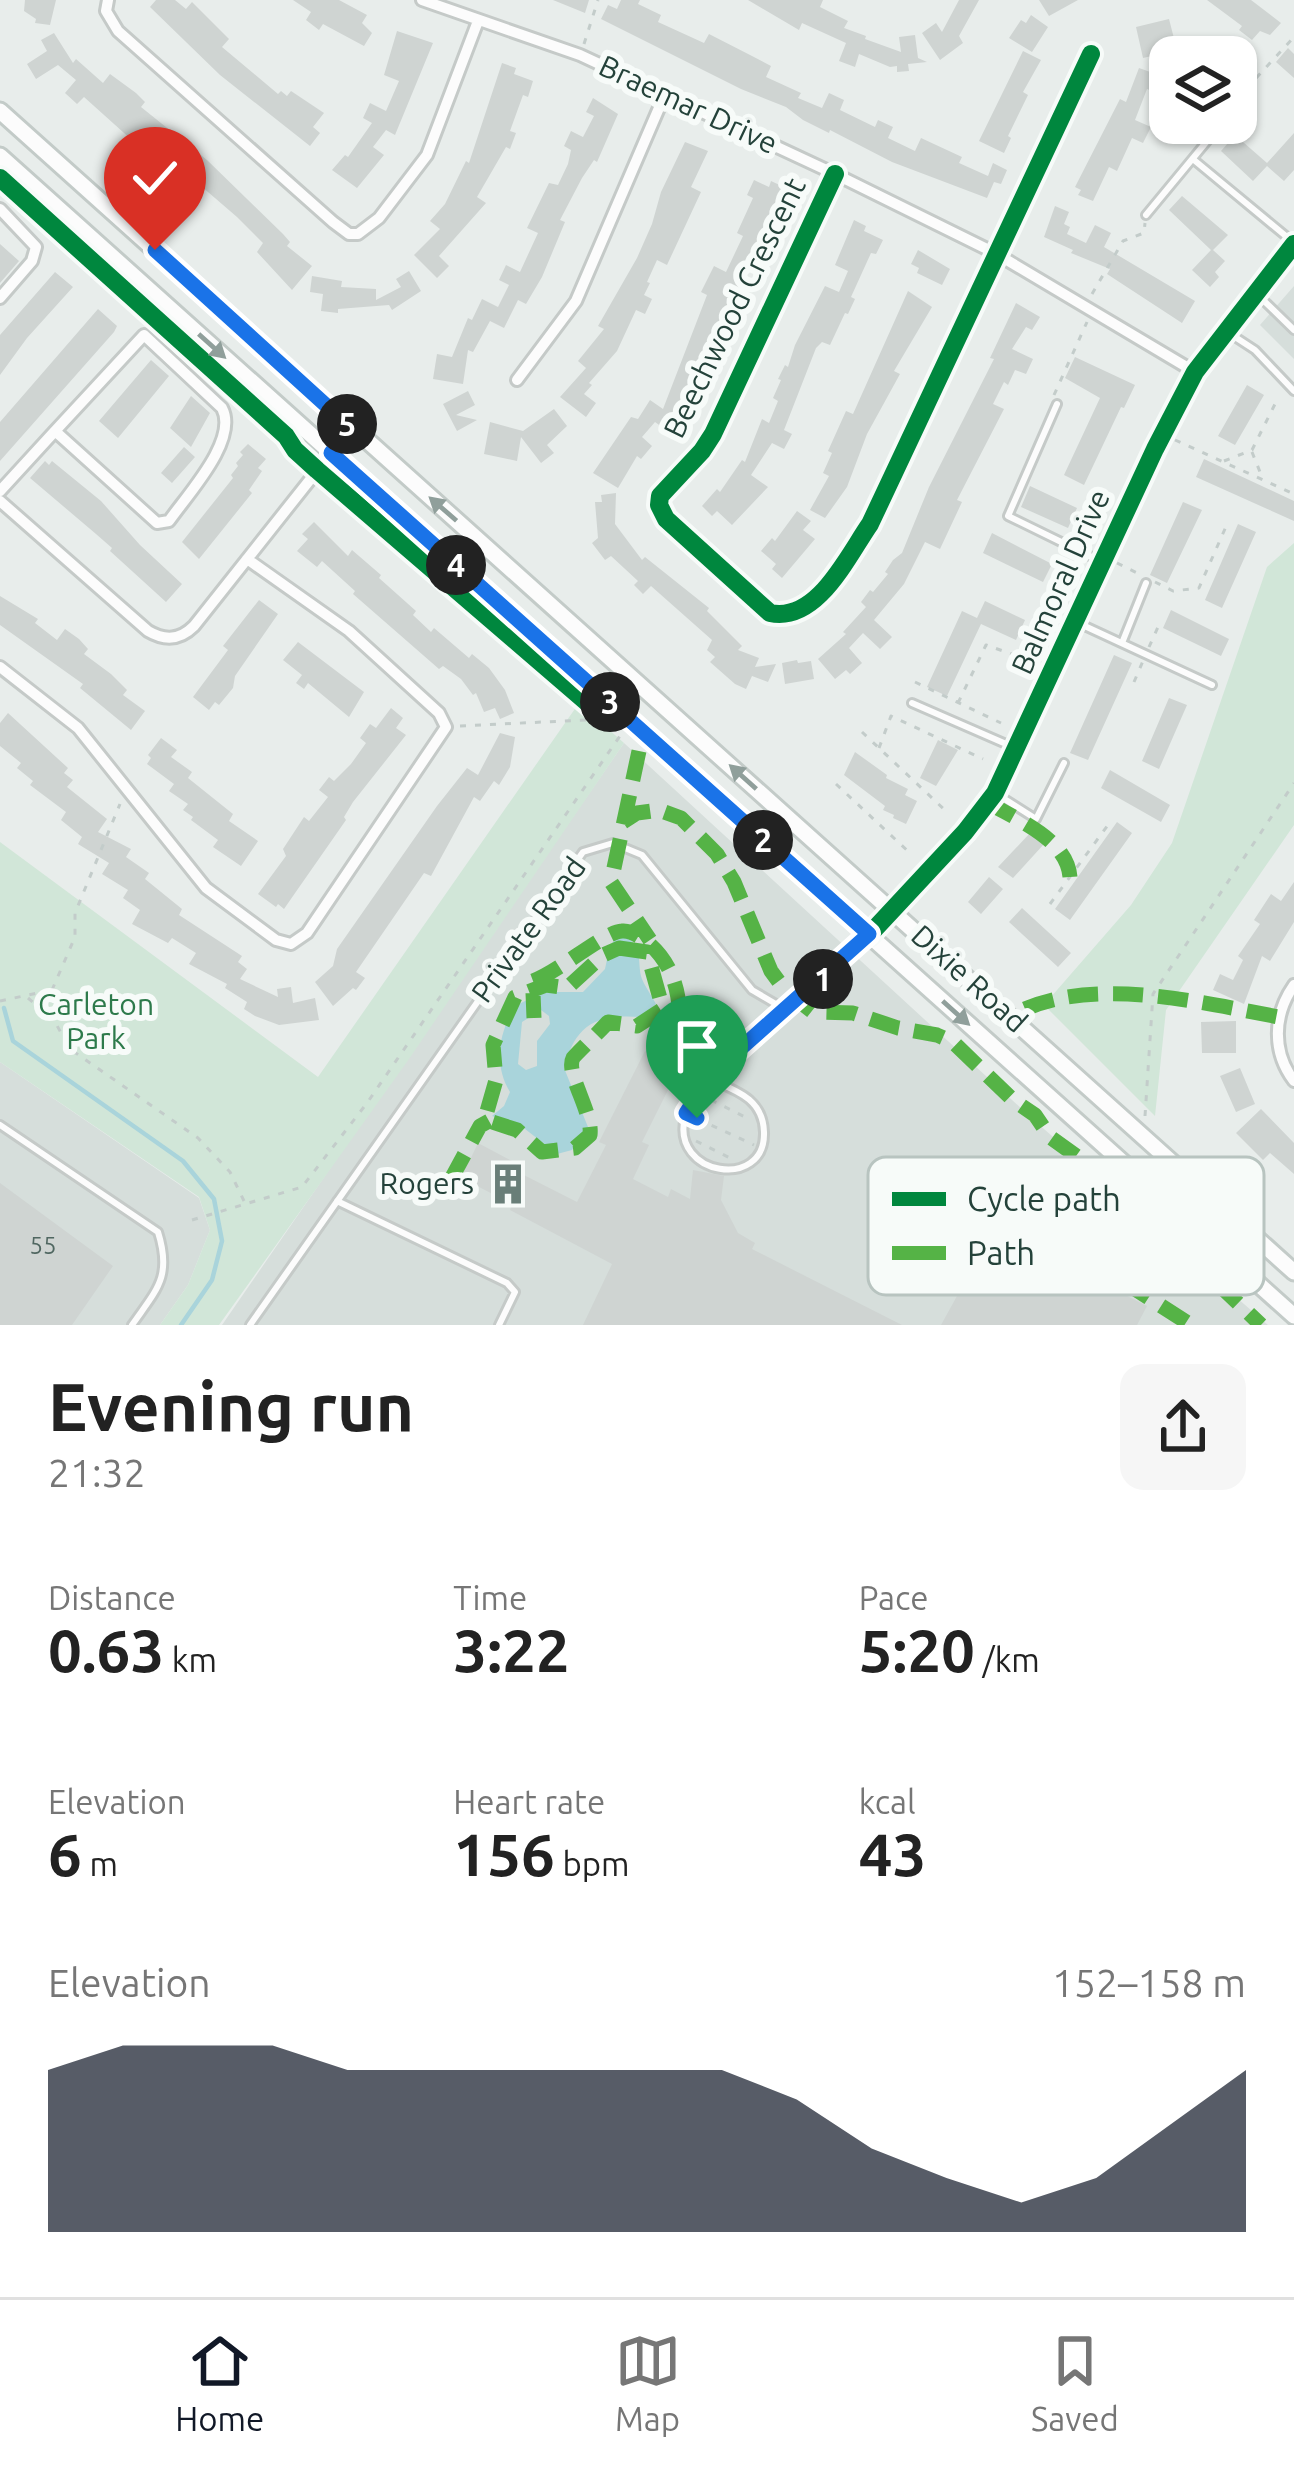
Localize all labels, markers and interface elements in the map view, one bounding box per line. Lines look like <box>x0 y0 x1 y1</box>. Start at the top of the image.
map controls <box>1149 36 1257 144</box>
button: layers <box>1149 36 1257 144</box>
street label: Braemar Drive <box>594 48 783 160</box>
pin <box>104 127 206 250</box>
icon: check <box>122 145 188 211</box>
street label: Beechwood Crescent <box>656 172 812 443</box>
one-way arrow <box>197 332 226 359</box>
pin: 5 <box>317 394 377 454</box>
text: 5 <box>338 405 356 442</box>
street label: Balmoral Drive <box>1004 484 1116 679</box>
one-way arrow <box>429 496 458 523</box>
pin: 4 <box>426 535 486 595</box>
text: 4 <box>447 546 465 583</box>
pin: 3 <box>580 672 640 732</box>
text: 3 <box>601 683 619 720</box>
one-way arrow <box>729 764 758 791</box>
pin: 2 <box>733 810 793 870</box>
text: 2 <box>754 821 772 858</box>
street label: Private Road <box>464 850 592 1009</box>
street label: Dixie Road <box>905 918 1034 1039</box>
pin: 1 <box>793 949 853 1009</box>
text: 1 <box>814 960 832 997</box>
park label: Carleton Park <box>38 987 154 1055</box>
pin <box>646 995 748 1118</box>
one-way arrow <box>941 999 971 1026</box>
icon: arrive <box>664 1013 730 1079</box>
legend <box>868 1157 1264 1295</box>
building icon: Rogers <box>485 1161 531 1207</box>
place label: Rogers <box>380 1166 474 1200</box>
text: Cycle path <box>967 1180 1121 1217</box>
house number: 55 <box>29 1232 57 1259</box>
text: Path <box>967 1234 1035 1271</box>
button: share <box>1120 1364 1246 1490</box>
text: Evening run <box>48 1369 414 1443</box>
text: 21:32 <box>48 1451 146 1494</box>
text: Distance <box>48 1579 176 1616</box>
text: Time <box>453 1579 527 1616</box>
text: Pace <box>859 1579 929 1616</box>
text: 0.63 <box>48 1616 164 1683</box>
text: 3:22 <box>453 1616 570 1683</box>
text: 5:20 <box>859 1616 975 1683</box>
text: km <box>164 1641 217 1678</box>
text: /km <box>975 1641 1040 1678</box>
text: Elevation <box>48 1783 186 1820</box>
text: Heart rate <box>453 1783 605 1820</box>
text: kcal <box>859 1783 916 1820</box>
text: 6 <box>48 1820 82 1887</box>
text: 156 <box>453 1820 555 1887</box>
text: 43 <box>859 1820 926 1887</box>
text: m <box>82 1845 118 1882</box>
text: bpm <box>555 1845 630 1882</box>
text: Elevation <box>48 1961 211 2004</box>
text: 152–158 m <box>1052 1961 1246 2004</box>
tab: Home <box>175 2328 264 2437</box>
tab: Map <box>615 2328 681 2437</box>
tab: Saved <box>1031 2328 1119 2437</box>

